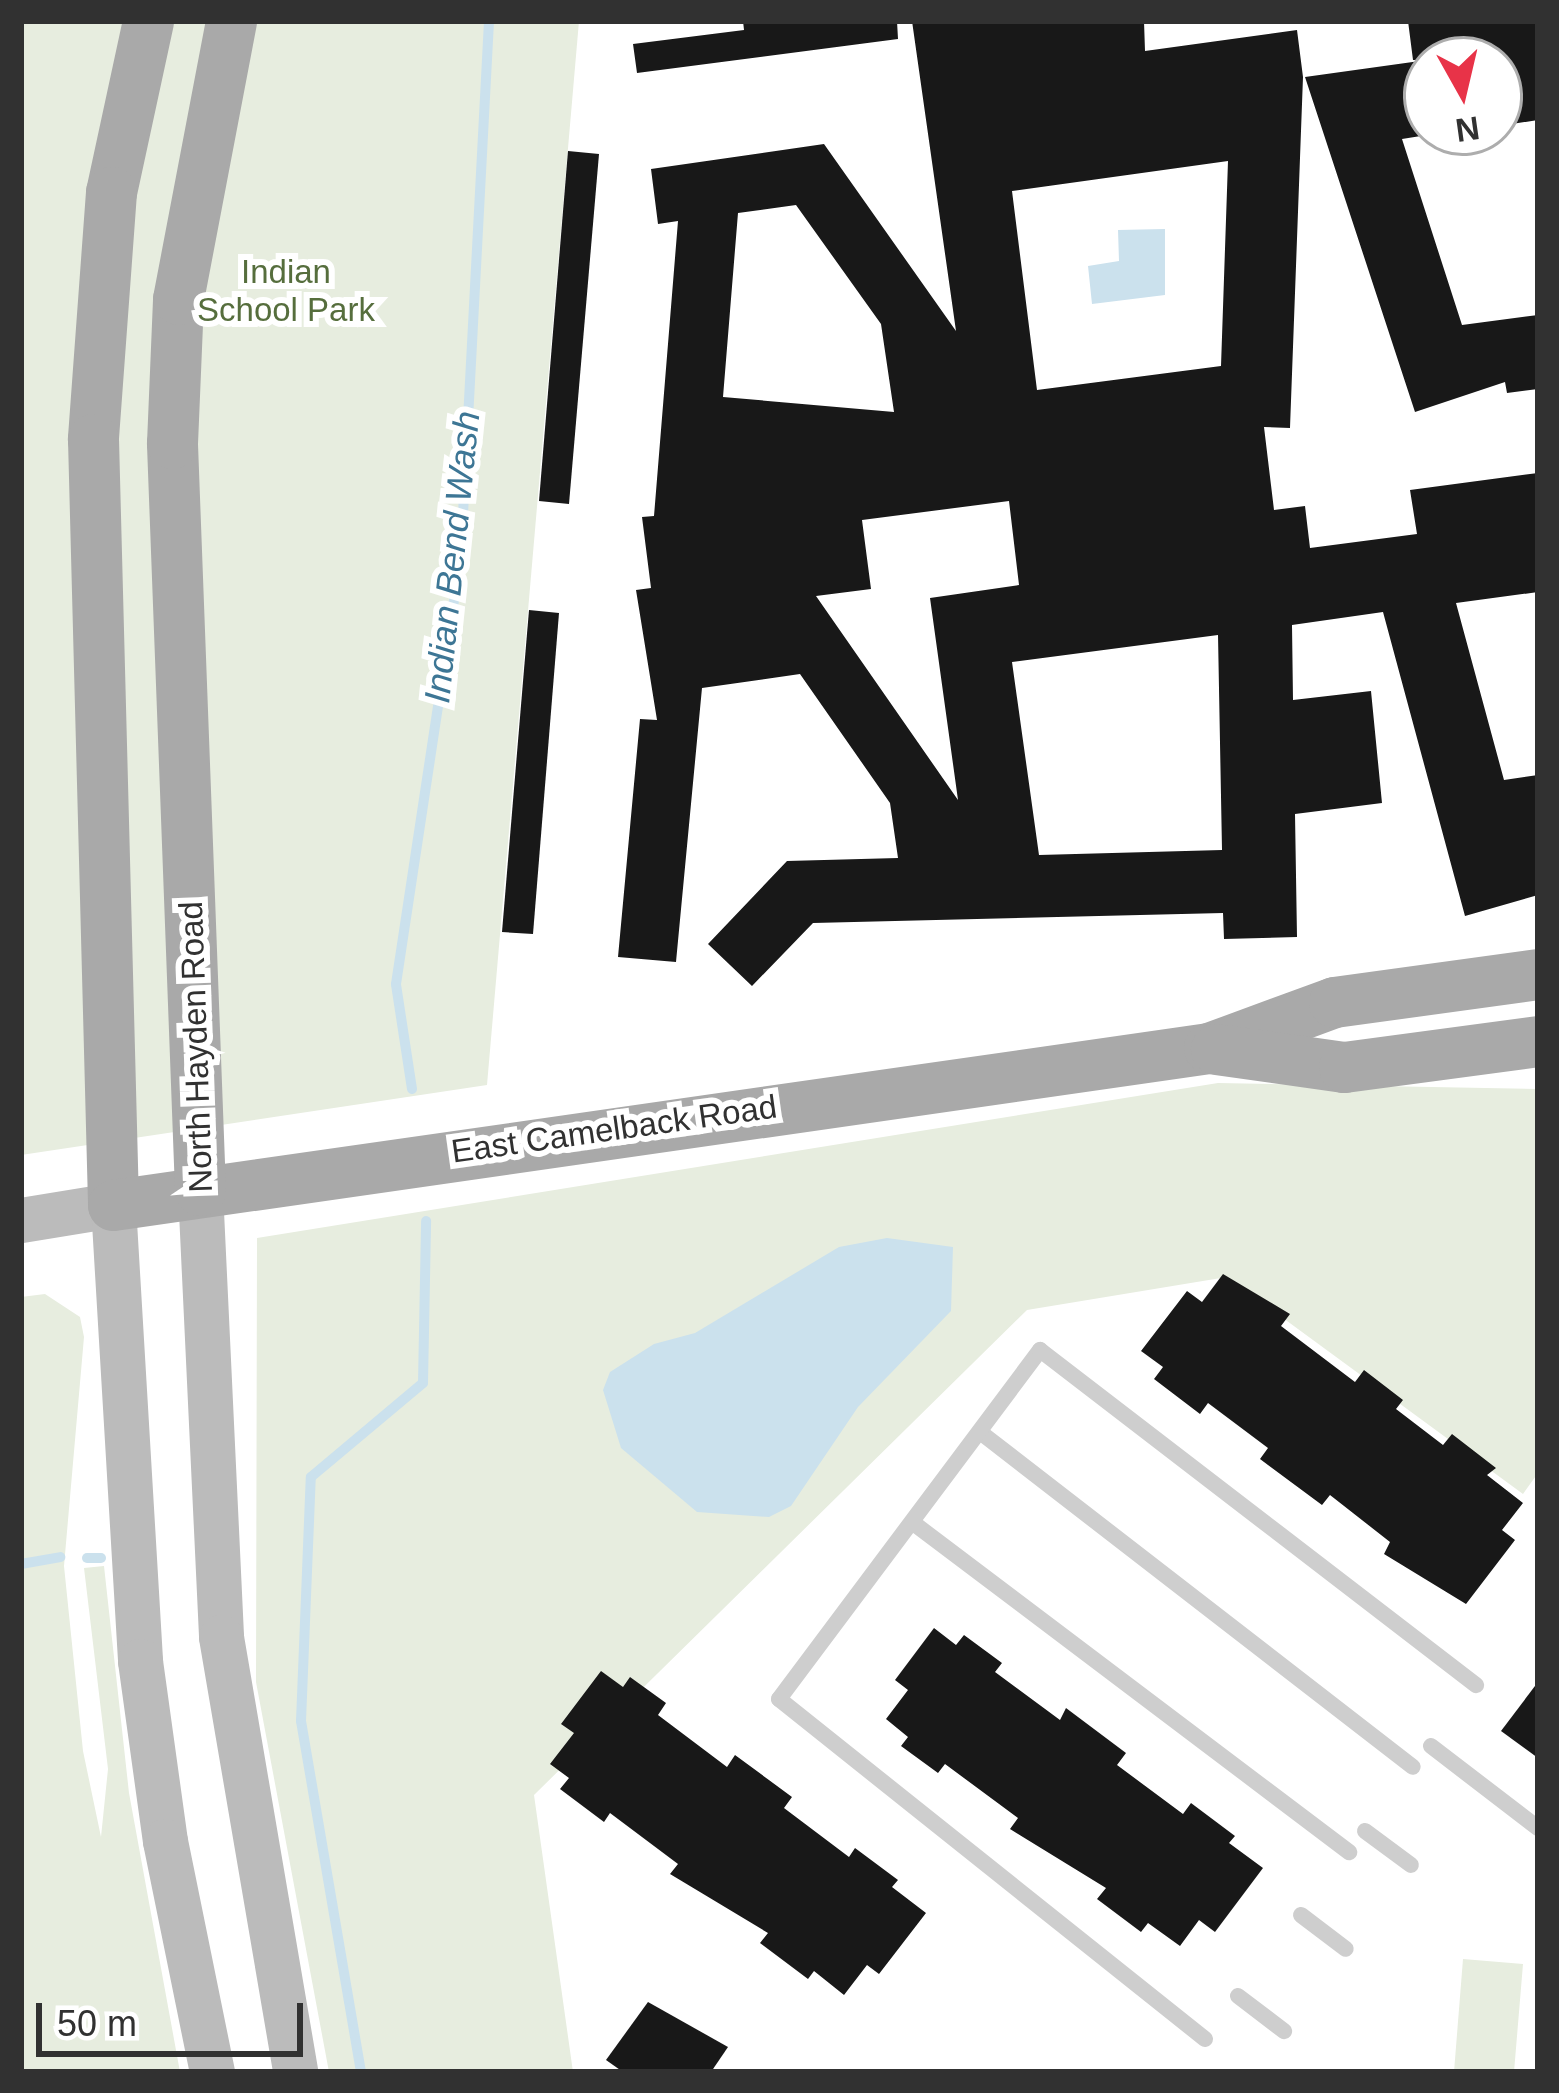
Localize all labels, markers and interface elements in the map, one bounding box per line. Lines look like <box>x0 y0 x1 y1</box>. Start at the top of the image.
north arrow <box>1403 36 1523 156</box>
text: N <box>1453 109 1482 149</box>
park label: Indian School Park <box>197 252 375 330</box>
water label: Indian Bend Wash <box>415 409 489 705</box>
street label: North Hayden Road <box>171 901 221 1193</box>
street label: East Camelback Road <box>449 1087 779 1171</box>
scale bar <box>42 1979 309 2053</box>
text: 50 m <box>57 2003 137 2044</box>

